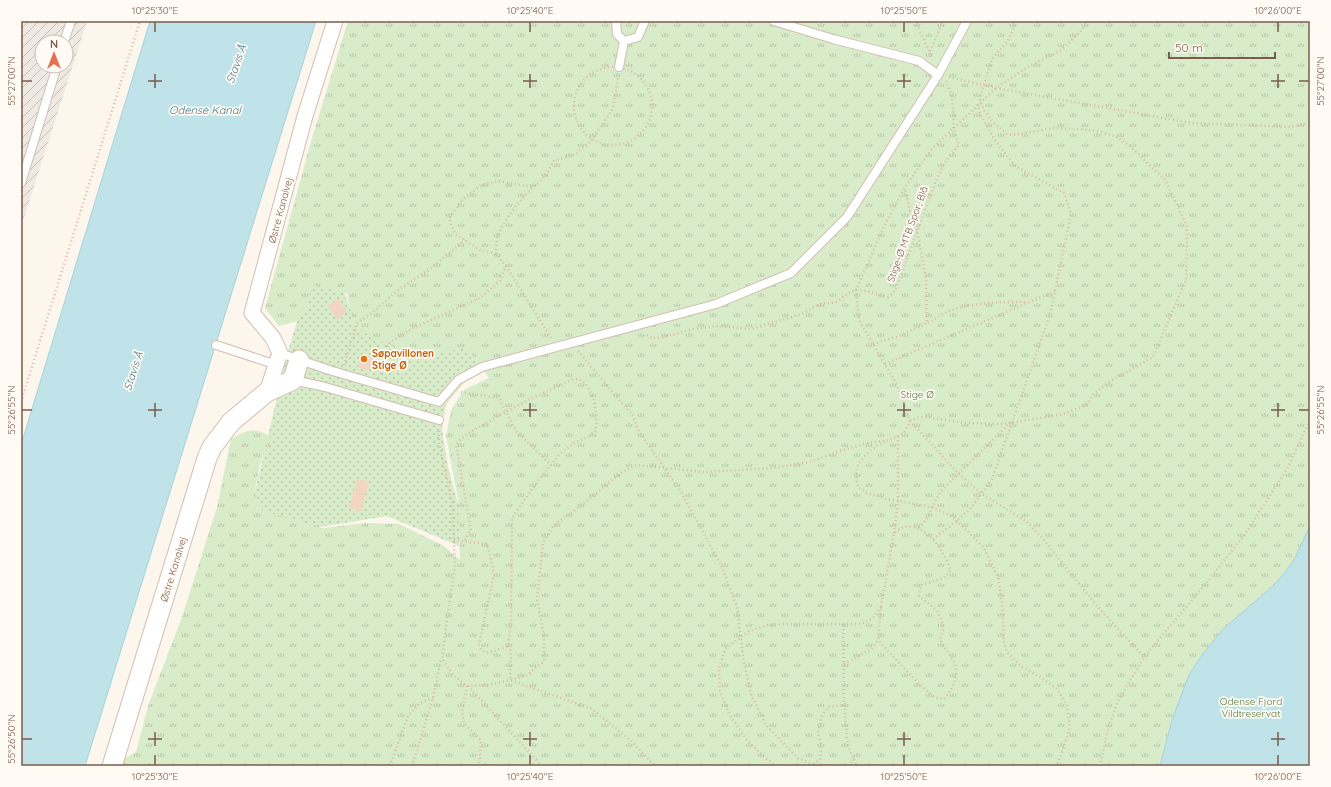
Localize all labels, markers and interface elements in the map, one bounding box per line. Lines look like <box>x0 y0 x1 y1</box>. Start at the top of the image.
text: 10°25'30"E <box>132 4 179 17</box>
text: 10°25'40"E <box>507 4 554 17</box>
text: 10°25'50"E <box>881 4 928 17</box>
text: 10°26'00"E <box>1254 4 1302 17</box>
north arrow <box>34 34 74 74</box>
scale bar <box>1169 34 1275 60</box>
text: N <box>50 37 58 51</box>
text: 50 m <box>1175 40 1203 55</box>
water label: Stavis Å <box>223 43 249 85</box>
text: 55°27'00"N <box>5 56 18 106</box>
text: 55°27'00"N <box>1314 56 1327 106</box>
water label: Odense Kanal <box>169 103 242 117</box>
street label: Østre Kanalvej <box>265 176 296 244</box>
street label: Stige-Ø MTB Spor, Blå <box>884 184 931 284</box>
place label: Søpavillonen Stige Ø <box>372 347 434 372</box>
water label: Stavis Å <box>120 350 146 392</box>
marker: Søpavillonen Stige Ø <box>359 354 369 364</box>
text: 55°26'55"N <box>5 385 18 435</box>
text: 55°26'55"N <box>1314 385 1327 435</box>
park label: Stige Ø <box>901 388 934 401</box>
street label: Østre Kanalvej <box>157 535 190 603</box>
park label: Odense Fjord Vildtreservat <box>1220 695 1282 720</box>
text: 55°26'50"N <box>5 714 18 764</box>
text: 10°25'30"E <box>132 770 179 783</box>
text: 10°25'40"E <box>507 770 554 783</box>
text: 10°25'50"E <box>881 770 928 783</box>
text: 10°26'00"E <box>1254 770 1302 783</box>

